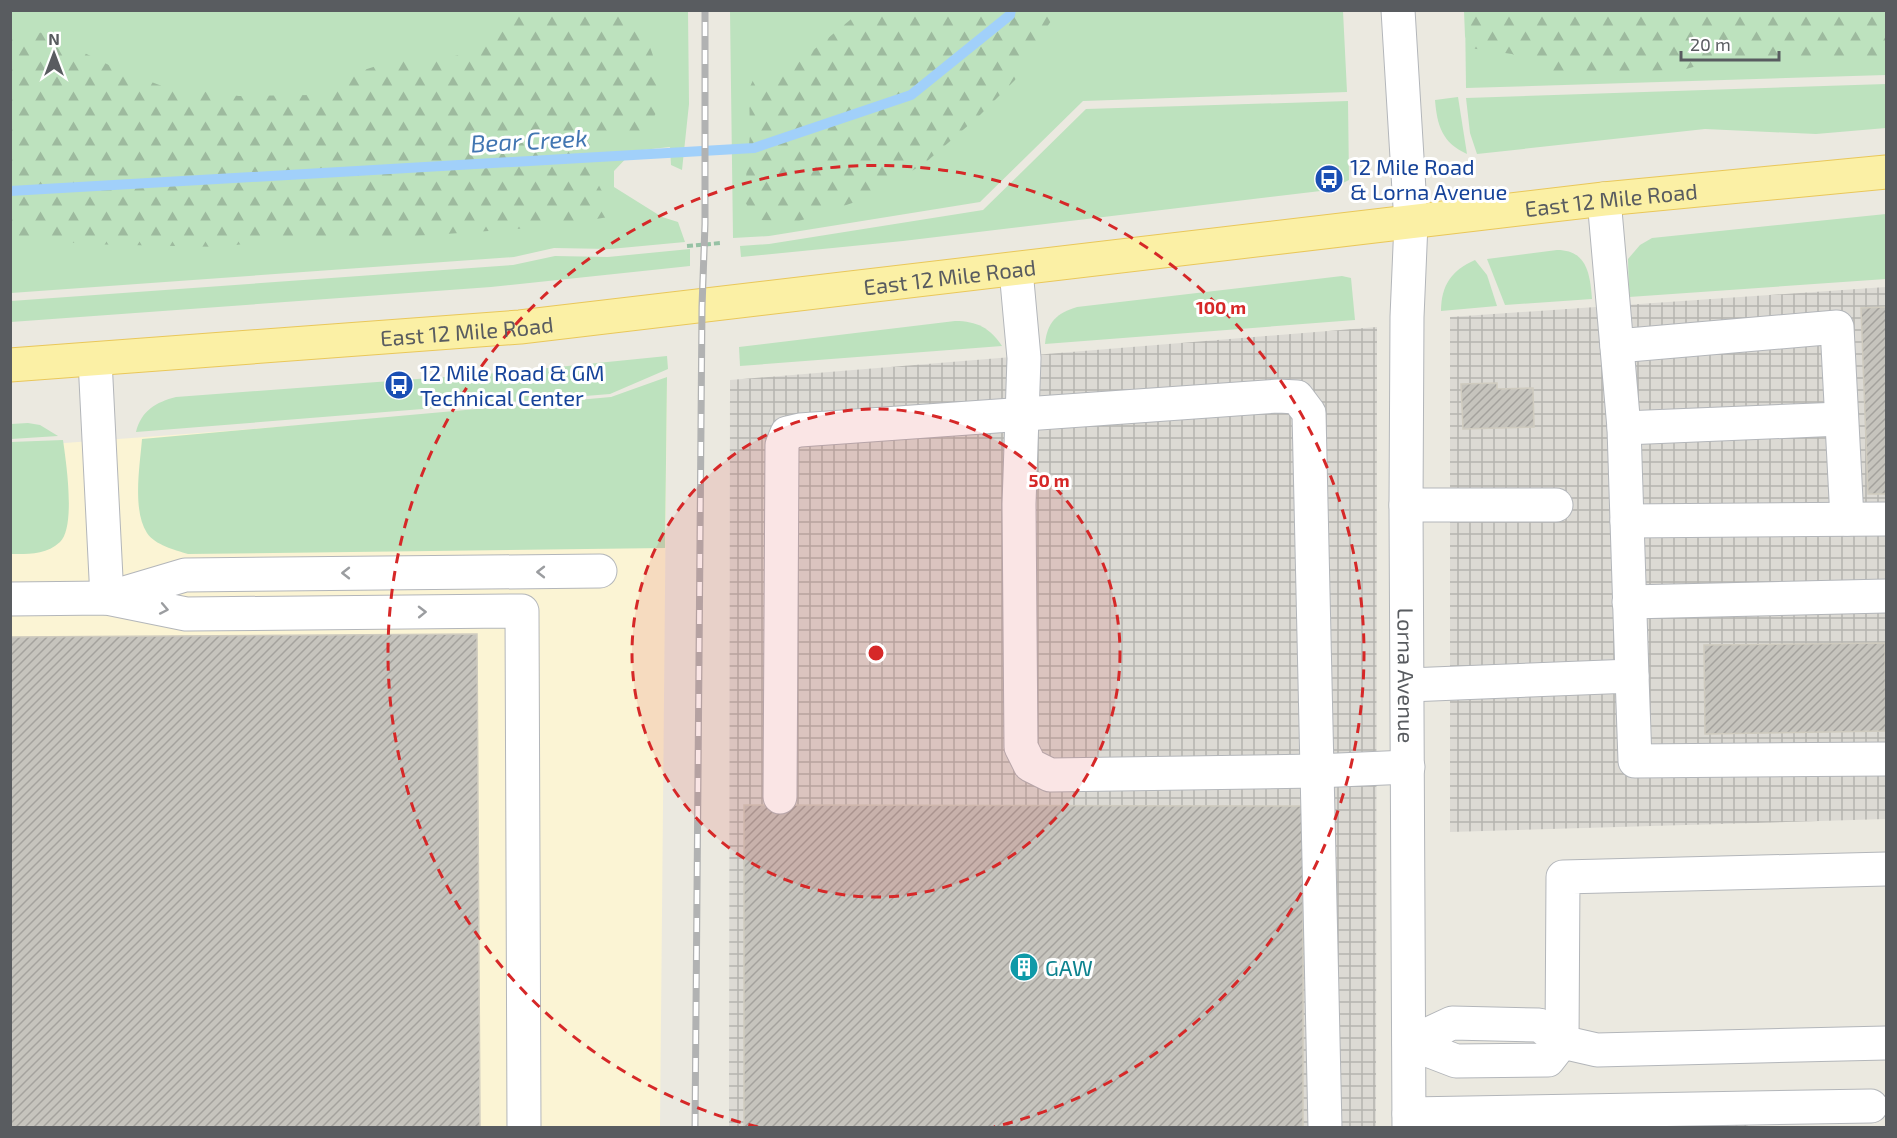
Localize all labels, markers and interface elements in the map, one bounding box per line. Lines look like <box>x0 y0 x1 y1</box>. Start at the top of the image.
north arrow <box>24 24 84 84</box>
scale bar <box>1681 24 1778 62</box>
text: N <box>48 29 60 48</box>
text: 20 m <box>1690 33 1731 55</box>
water label: Bear Creek <box>470 122 588 158</box>
place label: 12 Mile Road & Lorna Avenue <box>1350 153 1507 204</box>
bus stop icon: 12 Mile Road & Lorna Avenue <box>1313 163 1345 195</box>
street label: East 12 Mile Road <box>1523 177 1699 221</box>
street label: East 12 Mile Road <box>862 253 1037 299</box>
text: 100 m <box>1196 296 1246 318</box>
street label: East 12 Mile Road <box>379 310 555 350</box>
place label: 12 Mile Road & GM Technical Center <box>420 359 605 410</box>
bus stop icon: 12 Mile Road & GM Technical Center <box>383 369 415 401</box>
text: 50 m <box>1028 469 1070 491</box>
one-way arrow <box>537 566 546 578</box>
one-way arrow <box>342 567 351 579</box>
one-way arrow <box>159 602 169 615</box>
one-way arrow <box>417 606 426 618</box>
street label: Lorna Avenue <box>1393 608 1420 743</box>
centre of rings <box>866 643 886 663</box>
building icon: GAW <box>1008 951 1040 983</box>
place label: GAW <box>1045 954 1093 980</box>

